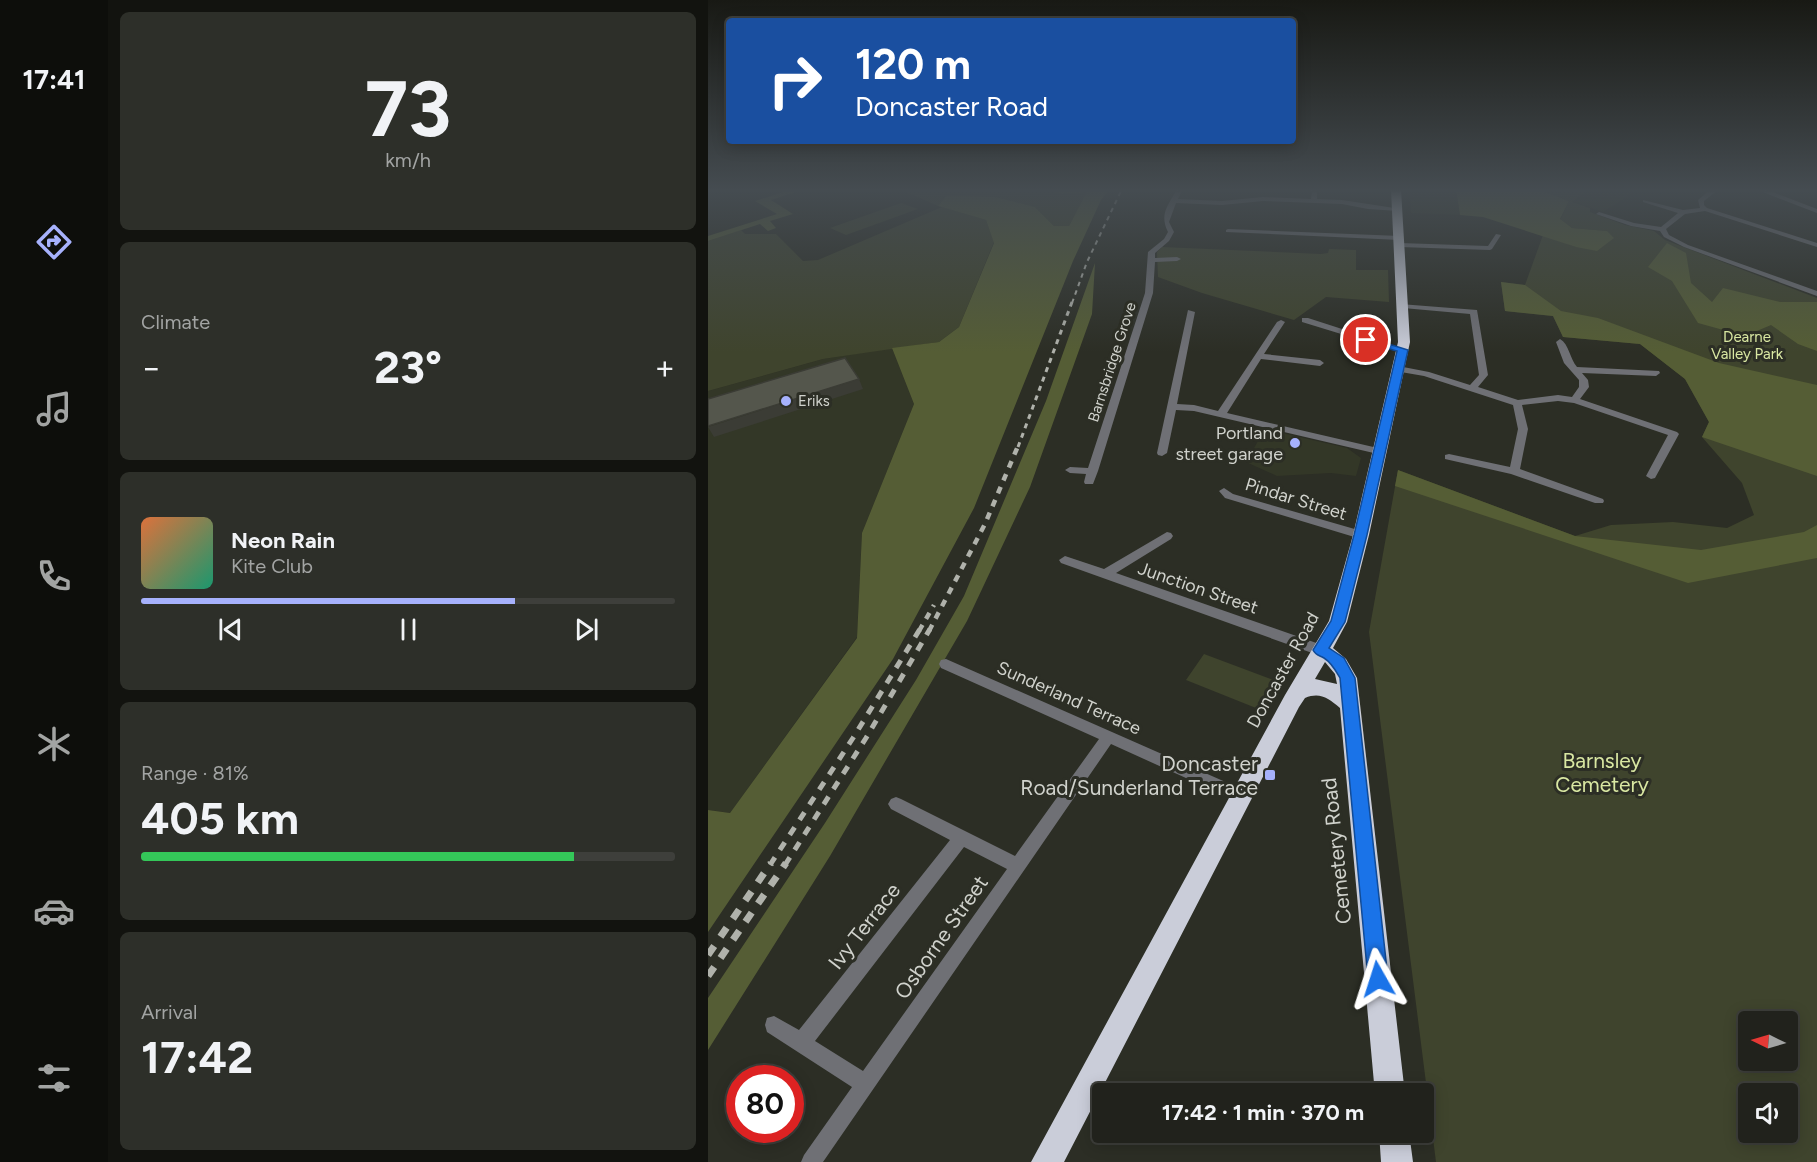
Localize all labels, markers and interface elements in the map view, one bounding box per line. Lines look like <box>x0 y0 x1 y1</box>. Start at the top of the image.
text: 120 m <box>855 39 971 90</box>
icon: right <box>756 42 834 120</box>
text: 73 <box>365 62 451 156</box>
text: 17:41 <box>22 63 86 96</box>
text: Doncaster Road <box>855 90 1048 123</box>
text: km/h <box>385 148 431 172</box>
icon: directions <box>33 221 75 263</box>
street label: Barnsbridge Grove <box>1084 300 1140 424</box>
text: Climate <box>141 310 210 334</box>
pin <box>1340 314 1391 365</box>
icon: arrive <box>1349 323 1382 356</box>
park label: Dearne Valley Park <box>1711 328 1784 363</box>
text: 23° <box>374 340 442 394</box>
text: − <box>141 348 162 387</box>
text: + <box>654 348 675 387</box>
icon: music <box>33 388 75 430</box>
place label: Eriks <box>798 392 830 410</box>
marker: Eriks <box>779 394 793 408</box>
place label: Portland street garage <box>1175 422 1283 465</box>
marker: Portland street garage <box>1288 436 1302 450</box>
street label: Pindar Street <box>1242 473 1350 525</box>
text: Neon Rain <box>231 527 335 554</box>
text: Kite Club <box>231 554 313 578</box>
icon: phone <box>33 555 75 597</box>
street label: Junction Street <box>1135 557 1261 619</box>
street label: Doncaster Road <box>1242 608 1324 732</box>
icon: previous <box>214 613 247 646</box>
icon: pause <box>392 613 425 646</box>
icon: next <box>570 613 603 646</box>
street label: Sunderland Terrace <box>994 656 1145 740</box>
icon: climate <box>33 723 75 765</box>
park label: Barnsley Cemetery <box>1555 748 1649 797</box>
place label: Doncaster Road/Sunderland Terrace <box>1020 751 1258 800</box>
text: Range · 81% <box>141 761 249 785</box>
marker: Doncaster Road/Sunderland Terrace <box>1263 768 1277 782</box>
street label: Cemetery Road <box>1316 777 1356 925</box>
text: 405 km <box>141 791 299 845</box>
street label: Osborne Street <box>889 870 993 1003</box>
street label: Ivy Terrace <box>823 878 905 974</box>
icon: car <box>33 890 75 932</box>
position arrow <box>1346 947 1410 1011</box>
text: Arrival <box>141 1000 197 1024</box>
north arrow <box>1738 1011 1798 1071</box>
map controls <box>1738 1011 1798 1143</box>
text: 17:42 <box>141 1030 253 1084</box>
icon: filters <box>33 1057 75 1099</box>
speed limit sign: 80 <box>726 1065 804 1143</box>
button: sound <box>1738 1083 1798 1143</box>
text: 17:42 · 1 min · 370 m <box>1162 1099 1364 1126</box>

